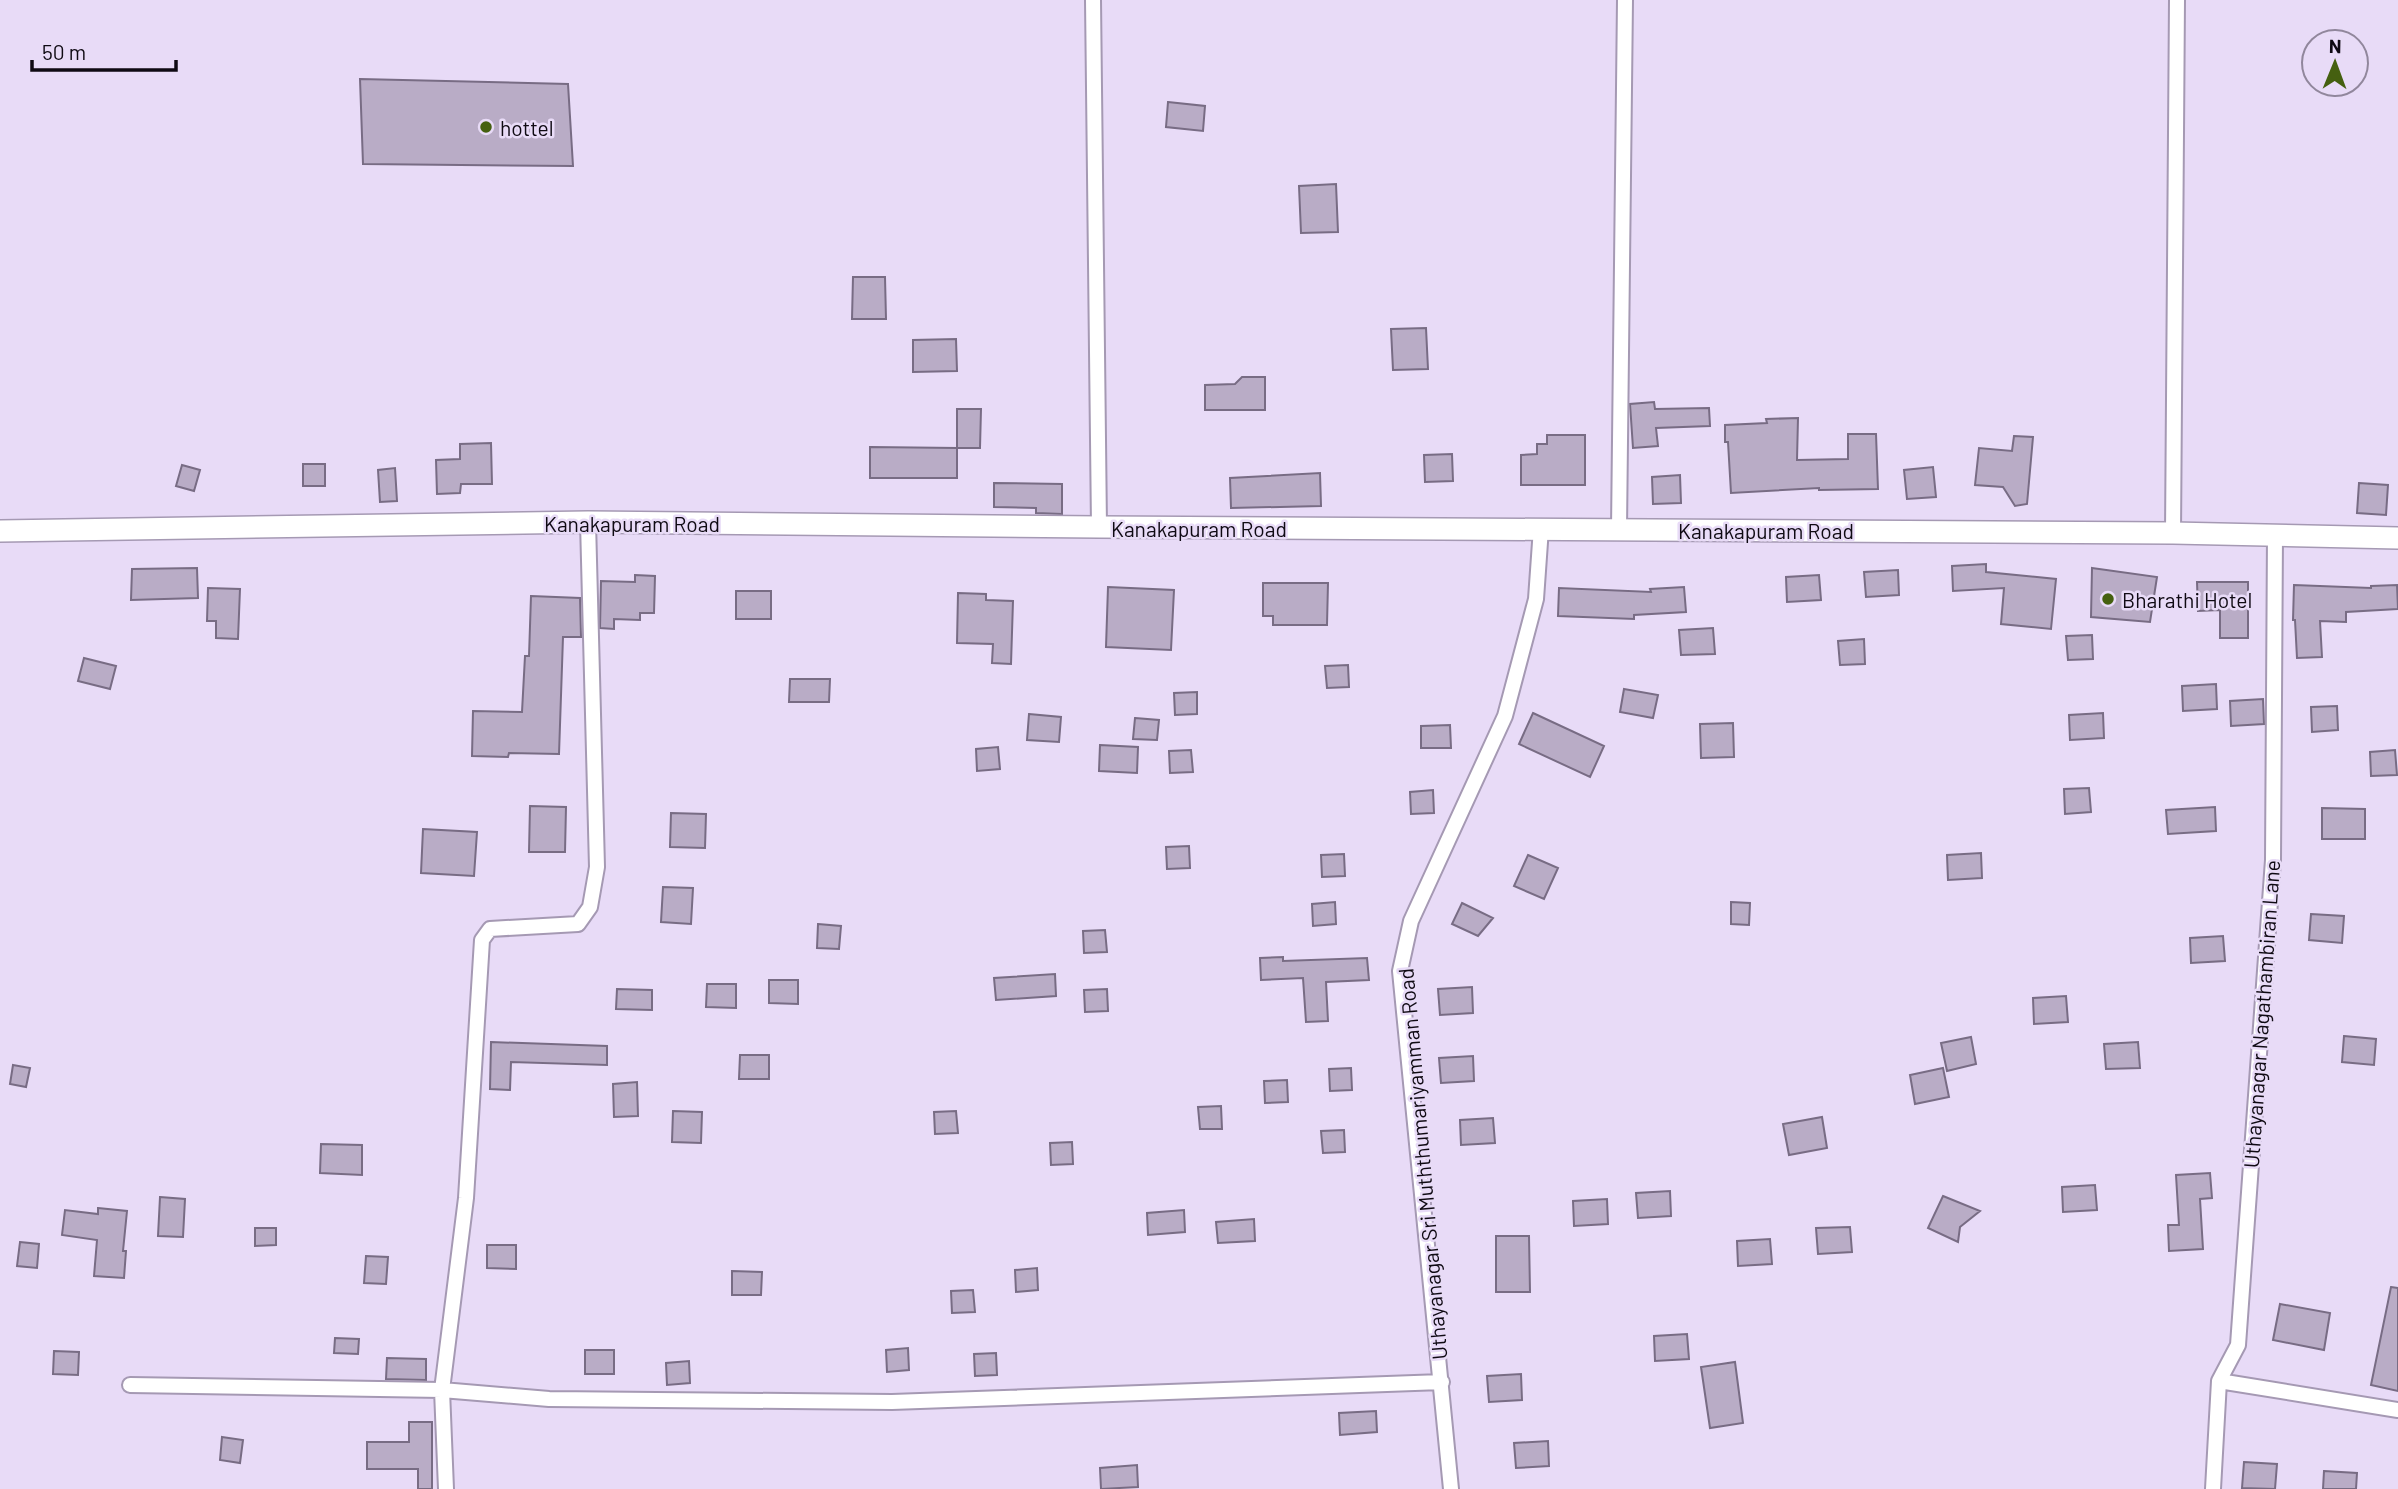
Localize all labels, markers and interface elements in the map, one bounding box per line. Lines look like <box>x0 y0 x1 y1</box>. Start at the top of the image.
scale bar <box>32 28 175 72</box>
north arrow <box>2300 28 2370 98</box>
text: N <box>2329 34 2342 57</box>
text: 50 m <box>42 39 86 64</box>
place label: hottel <box>500 115 554 140</box>
marker: hottel <box>478 119 494 135</box>
street label: Kanakapuram Road <box>544 511 720 536</box>
street label: Kanakapuram Road <box>1111 516 1287 541</box>
street label: Kanakapuram Road <box>1678 518 1854 543</box>
place label: Bharathi Hotel <box>2122 587 2252 612</box>
marker: Bharathi Hotel <box>2100 591 2116 607</box>
street label: Uthayanagar Nagathambiran Lane <box>2238 859 2284 1169</box>
street label: Uthayanagar Sri Muththumariyamman Road <box>1392 967 1452 1361</box>

